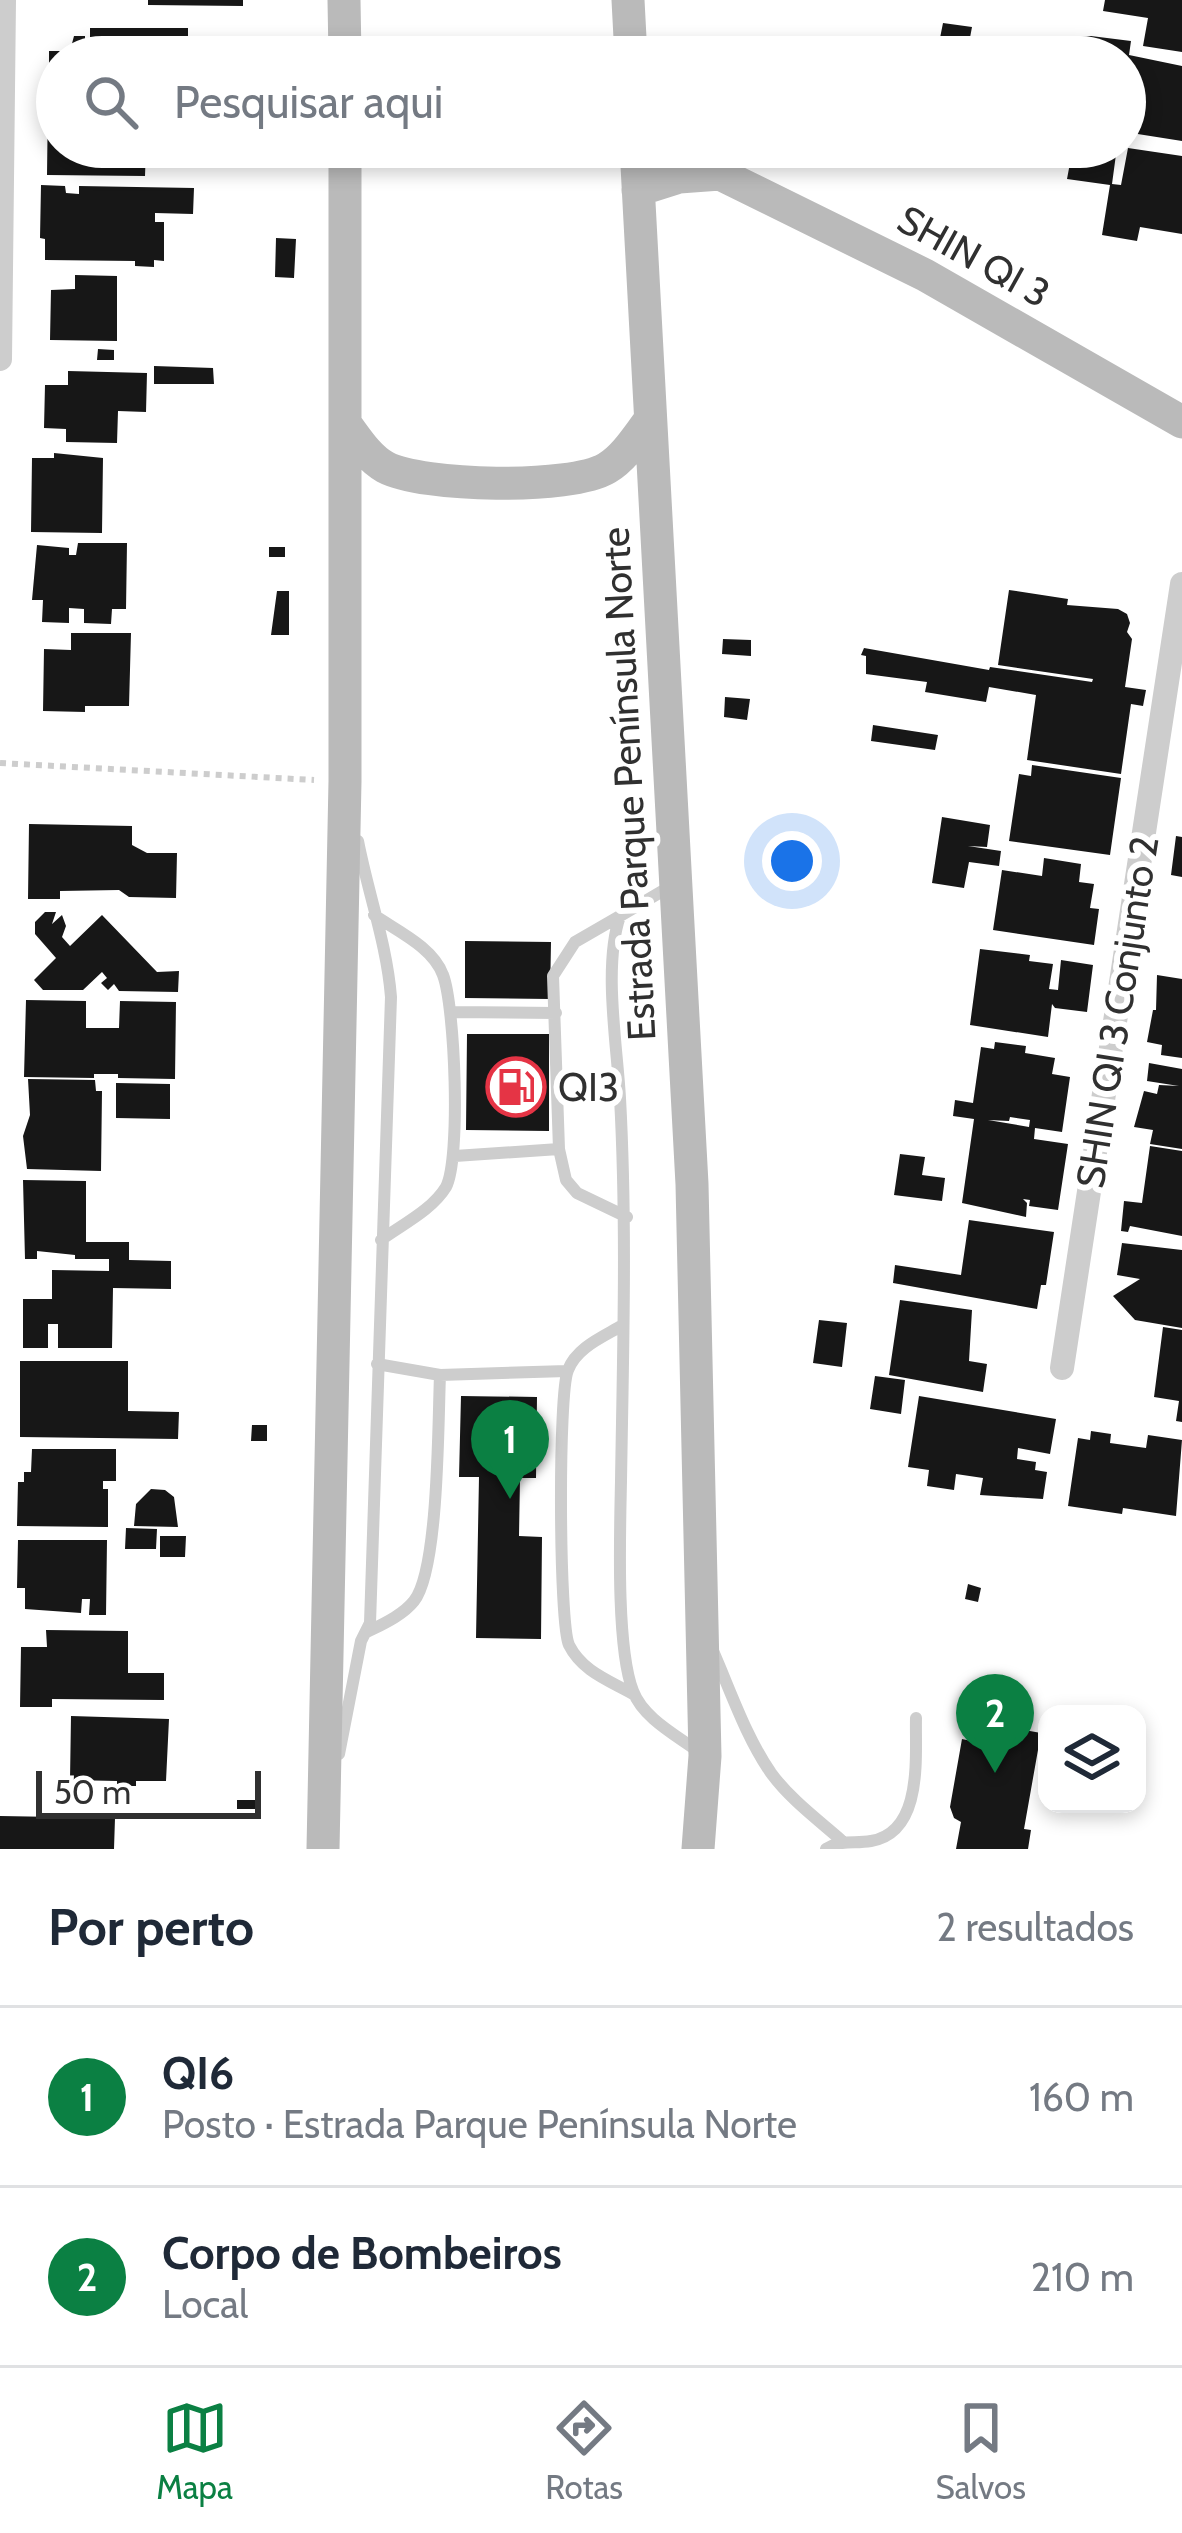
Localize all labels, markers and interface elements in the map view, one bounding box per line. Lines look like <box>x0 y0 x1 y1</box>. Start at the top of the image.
search box <box>36 36 1146 168</box>
icon: search <box>78 69 144 135</box>
text: Pesquisar aqui <box>174 75 443 129</box>
street label: SHIN QI 3 <box>890 195 1058 317</box>
street label: Estrada Parque Península Norte <box>591 526 665 1042</box>
your location <box>762 831 822 891</box>
street label: SHIN QI 3 Conjunto 2 <box>1065 833 1169 1191</box>
fuel station icon: QI3 <box>485 1056 547 1118</box>
place label: QI3 <box>558 1063 619 1111</box>
pin: 1 <box>471 1400 549 1499</box>
pin: 2 <box>956 1674 1034 1773</box>
map controls <box>1038 1705 1146 1813</box>
button: layers <box>1038 1705 1146 1813</box>
scale bar <box>36 1765 261 1818</box>
text: 50 m <box>54 1772 131 1812</box>
text: Por perto <box>48 1896 254 1958</box>
text: 2 resultados <box>936 1903 1134 1951</box>
text: QI6 <box>162 2046 234 2100</box>
text: 1 <box>80 2073 94 2121</box>
text: 160 m <box>1029 2073 1134 2121</box>
text: Posto · Estrada Parque Península Norte <box>162 2100 797 2148</box>
text: Corpo de Bombeiros <box>162 2226 562 2280</box>
text: 2 <box>77 2253 97 2301</box>
text: 210 m <box>1031 2253 1134 2301</box>
text: Local <box>162 2280 248 2328</box>
tab: Mapa <box>156 2395 233 2507</box>
tab: Rotas <box>545 2395 623 2507</box>
tab: Salvos <box>935 2395 1026 2507</box>

